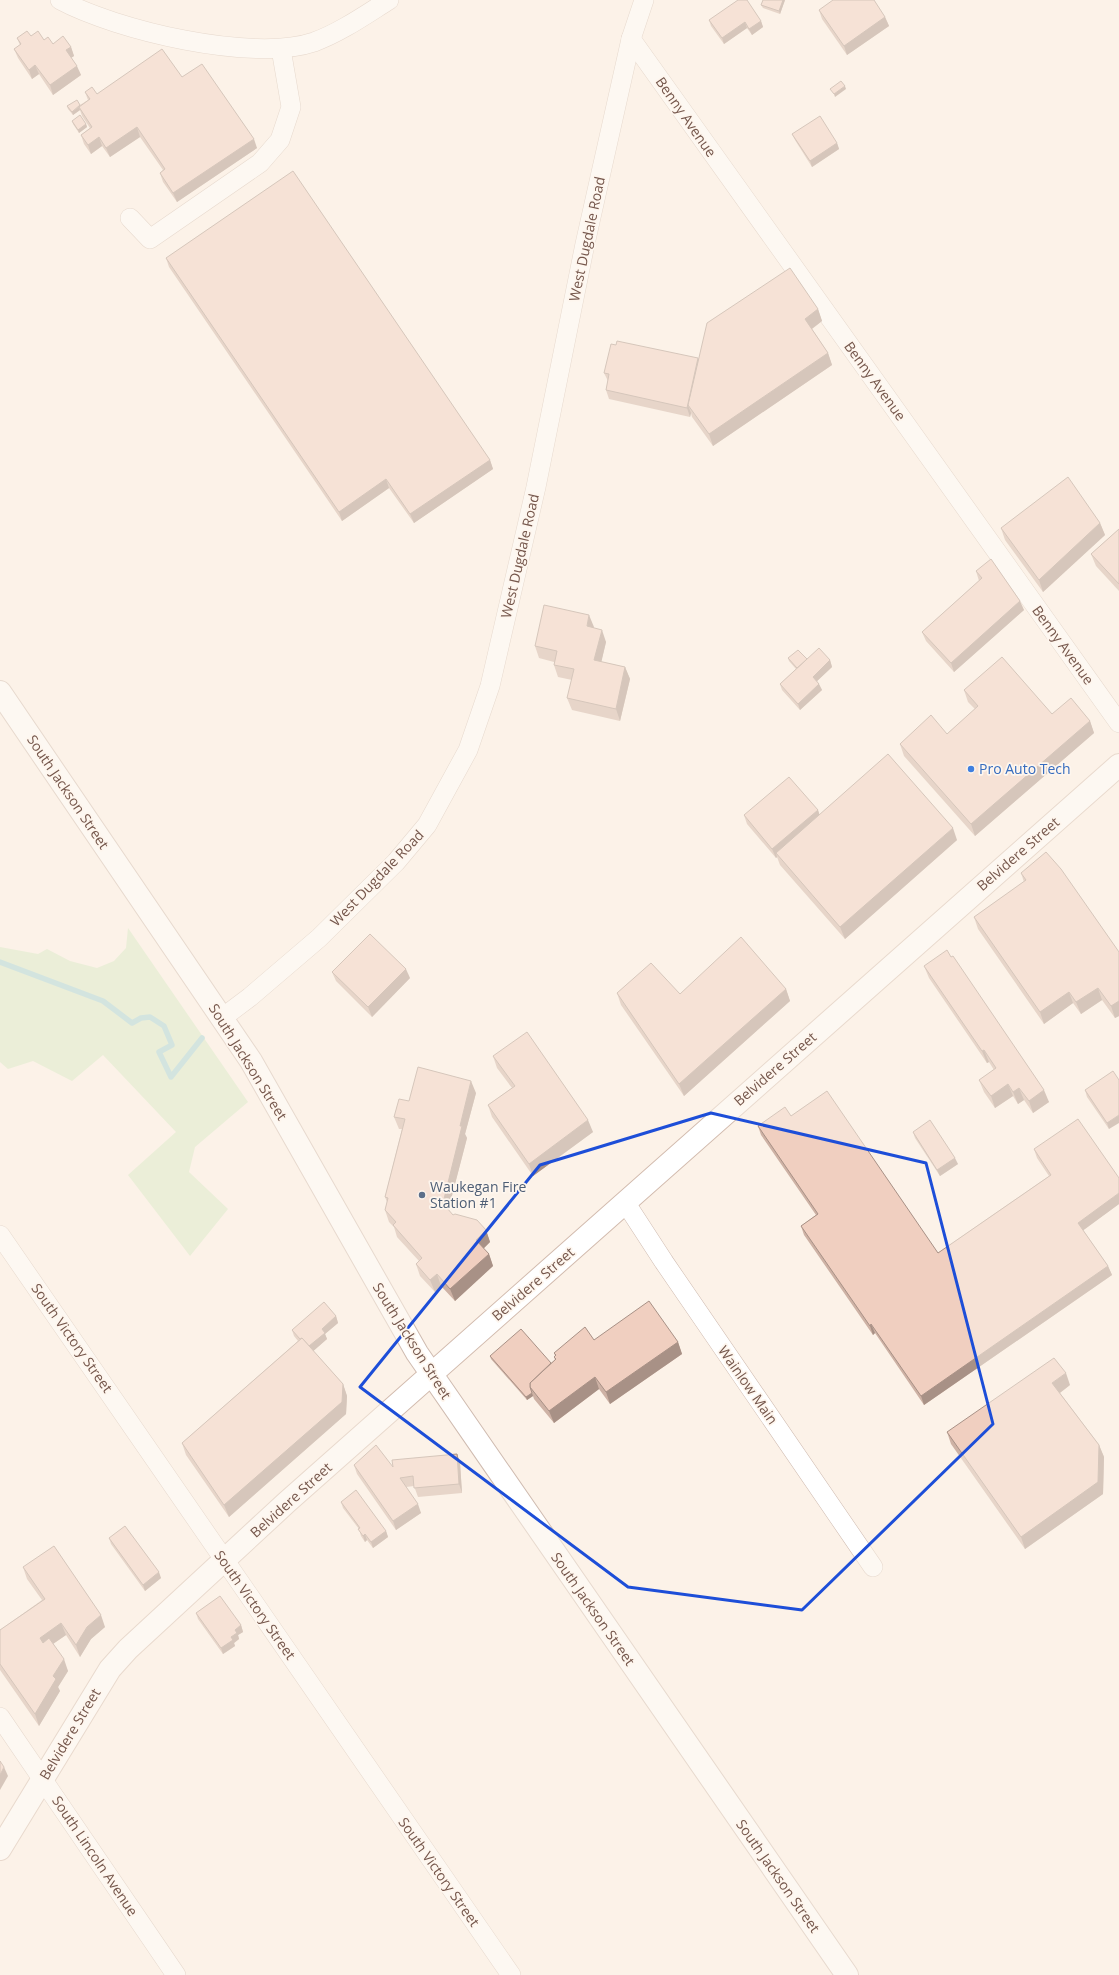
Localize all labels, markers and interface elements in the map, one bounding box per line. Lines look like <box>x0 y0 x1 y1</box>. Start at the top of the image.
street label: Benny Avenue <box>652 73 721 161</box>
street label: West Dugdale Road <box>564 175 609 303</box>
street label: Benny Avenue <box>840 337 911 424</box>
street label: West Dugdale Road <box>496 492 543 620</box>
street label: Benny Avenue <box>1028 601 1099 688</box>
street label: South Jackson Street <box>23 731 114 853</box>
place label: Pro Auto Tech <box>979 759 1071 778</box>
marker: Pro Auto Tech <box>966 764 976 774</box>
street label: Belvidere Street <box>972 812 1063 895</box>
street label: West Dugdale Road <box>326 825 428 930</box>
street label: South Jackson Street <box>205 1000 292 1124</box>
street label: Belvidere Street <box>729 1027 820 1110</box>
place label: Waukegan Fire Station #1 <box>430 1177 527 1212</box>
marker: Waukegan Fire Station #1 <box>417 1190 427 1200</box>
street label: Belvidere Street <box>487 1242 578 1325</box>
street label: South Victory Street <box>28 1279 117 1396</box>
street label: South Jackson Street <box>369 1279 456 1403</box>
street label: Wainlow Main <box>714 1342 783 1428</box>
street label: Belvidere Street <box>246 1458 336 1541</box>
street label: South Victory Street <box>211 1546 300 1663</box>
street label: South Jackson Street <box>547 1548 640 1669</box>
street label: Belvidere Street <box>35 1684 104 1783</box>
street label: South Lincoln Avenue <box>48 1792 143 1920</box>
street label: South Victory Street <box>395 1813 484 1930</box>
street label: South Jackson Street <box>732 1815 825 1936</box>

